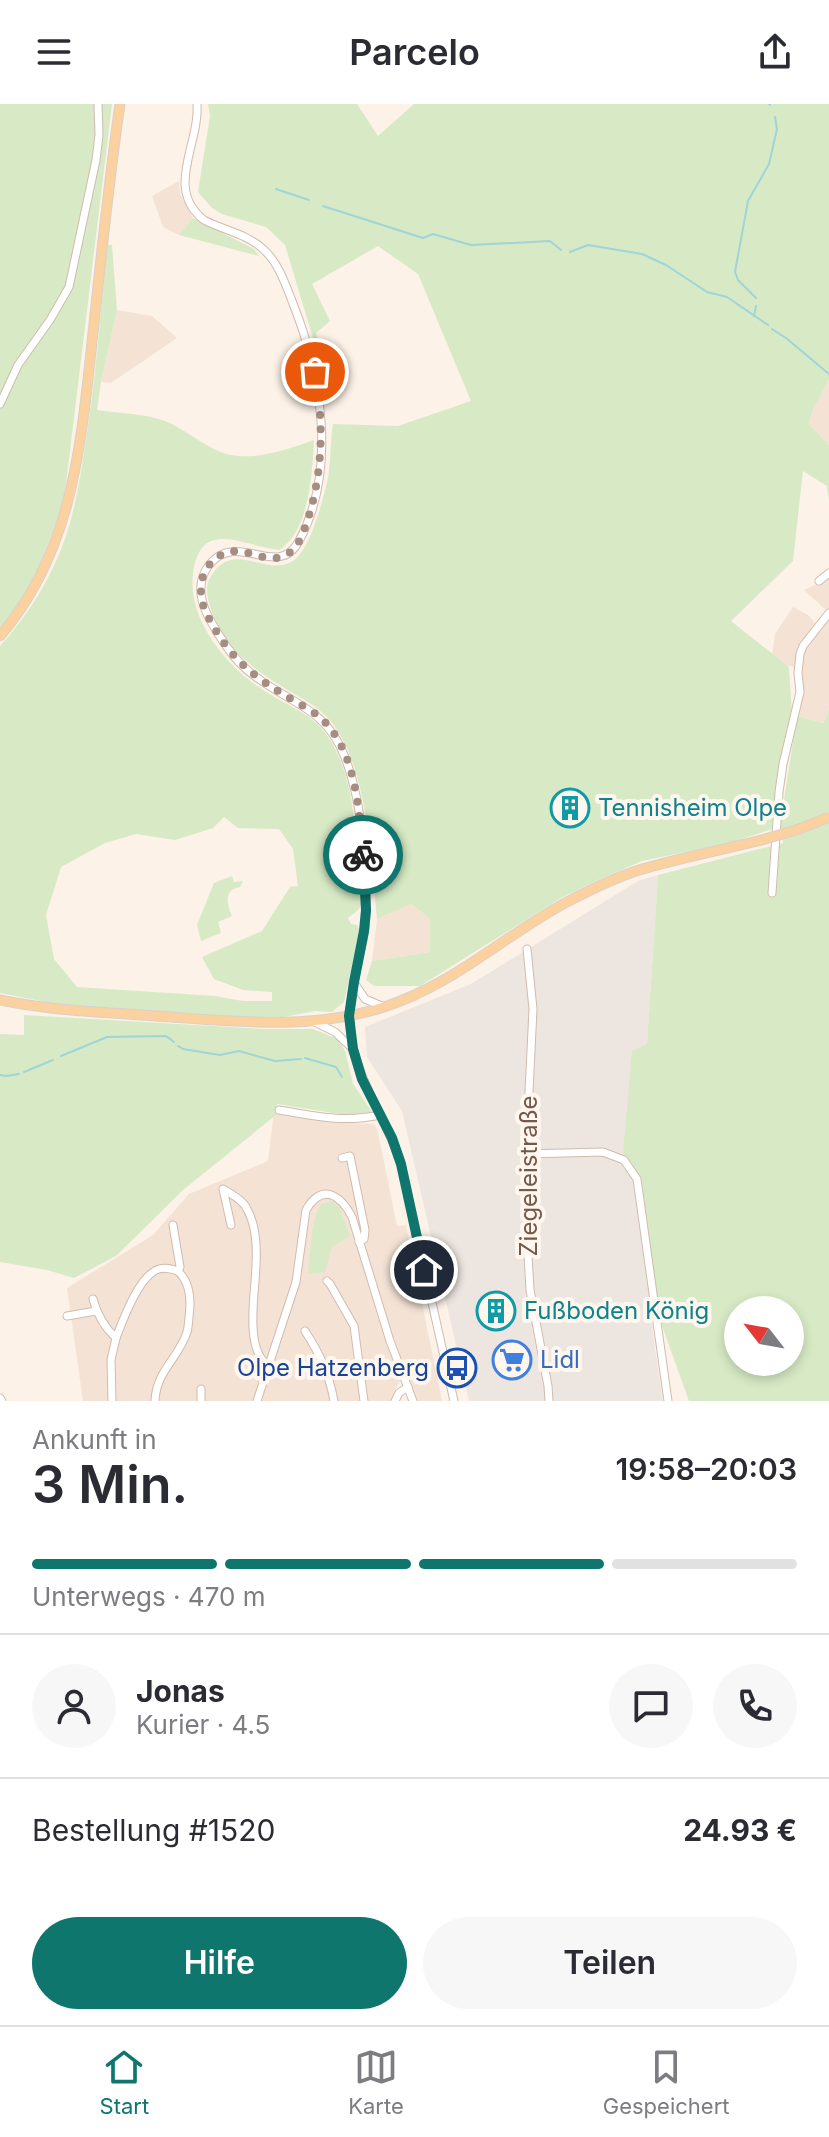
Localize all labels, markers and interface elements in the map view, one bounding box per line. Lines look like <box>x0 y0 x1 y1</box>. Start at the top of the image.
icon: menu <box>32 30 76 74</box>
text: Parcelo <box>349 30 480 74</box>
icon: share <box>753 30 797 74</box>
pin <box>281 338 349 406</box>
icon: bag <box>293 350 337 394</box>
building icon: Tennisheim Olpe <box>549 787 591 829</box>
place label: Tennisheim Olpe <box>598 793 787 822</box>
courier <box>323 815 403 895</box>
icon: bike <box>341 833 385 877</box>
street label: Ziegeleistraße <box>514 1095 543 1257</box>
pin <box>390 1236 458 1304</box>
icon: home <box>402 1248 446 1292</box>
building icon: Fußboden König <box>475 1290 517 1332</box>
place label: Fußboden König <box>524 1296 709 1325</box>
north arrow <box>724 1296 804 1376</box>
map controls <box>724 1296 804 1376</box>
supermarket icon: Lidl <box>491 1339 533 1381</box>
place label: Lidl <box>540 1345 580 1374</box>
bus stop icon: Olpe Hatzenberg <box>436 1347 478 1389</box>
place label: Olpe Hatzenberg <box>237 1353 429 1382</box>
text: Ankunft in <box>32 1424 157 1455</box>
text: 19:58–20:03 <box>616 1451 797 1487</box>
text: 3 Min. <box>32 1453 188 1516</box>
text: Unterwegs · 470 m <box>32 1581 265 1612</box>
button: person <box>32 1664 116 1748</box>
button: chat <box>609 1664 693 1748</box>
button: phone <box>713 1664 797 1748</box>
text: Jonas <box>136 1673 225 1709</box>
text: Kurier · 4.5 <box>136 1709 270 1740</box>
text: Bestellung #1520 <box>32 1812 275 1848</box>
text: 24.93 € <box>683 1812 797 1848</box>
button: Hilfe <box>32 1917 407 2009</box>
button: Teilen <box>423 1917 797 2009</box>
tab: Start <box>100 2045 149 2119</box>
tab: Karte <box>348 2045 404 2119</box>
tab: Gespeichert <box>603 2045 729 2119</box>

